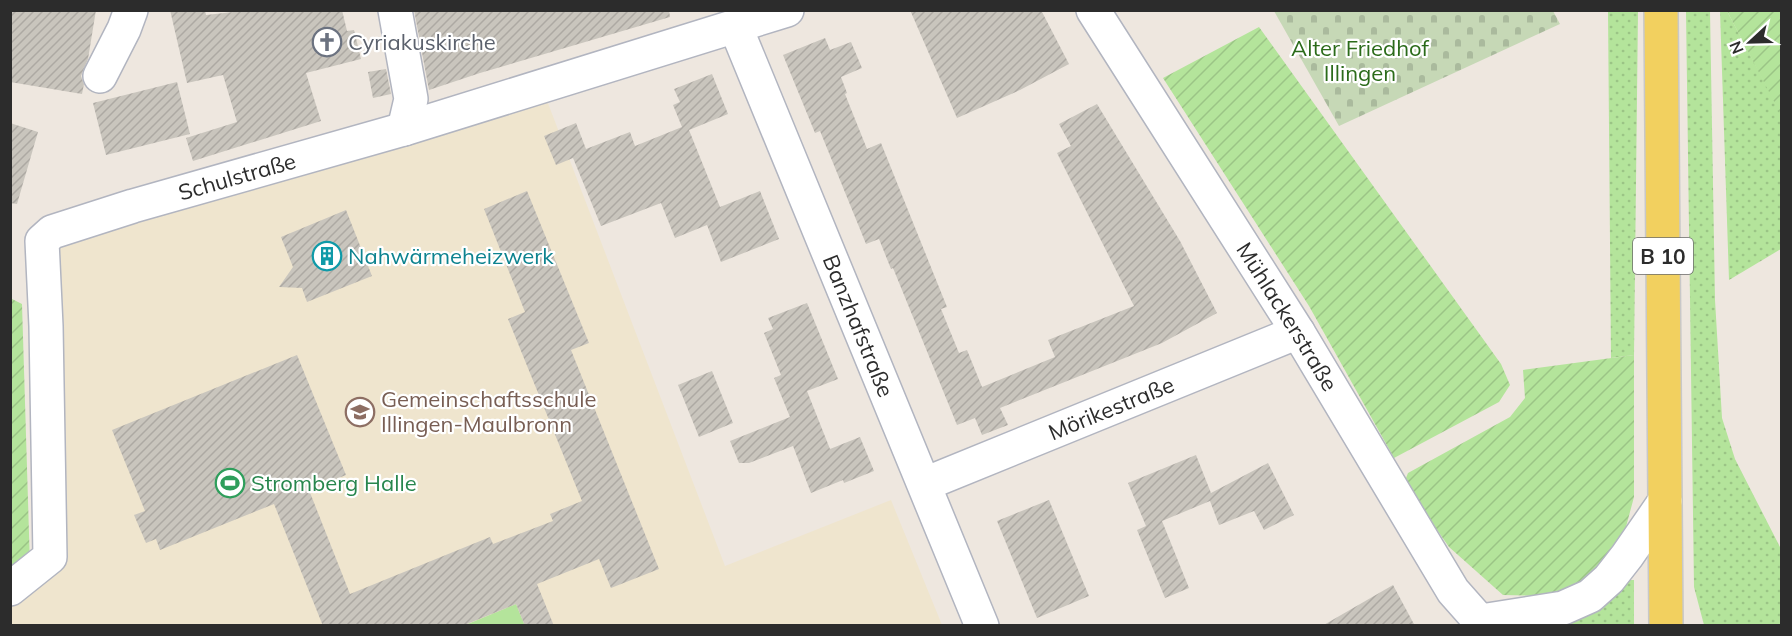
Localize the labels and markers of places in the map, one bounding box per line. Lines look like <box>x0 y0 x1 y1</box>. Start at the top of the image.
church icon: Cyriakuskirche <box>311 26 343 58</box>
place label: Cyriakuskirche <box>348 28 496 56</box>
building icon: Nahwärmeheizwerk <box>311 240 343 272</box>
place label: Nahwärmeheizwerk <box>348 242 554 270</box>
place label: Gemeinschaftsschule Illingen-Maulbronn <box>381 385 596 438</box>
school or university icon: Gemeinschaftsschule Illingen-Maulbronn <box>344 396 376 428</box>
sports icon: Stromberg Halle <box>214 467 246 499</box>
place label: Stromberg Halle <box>251 469 417 497</box>

